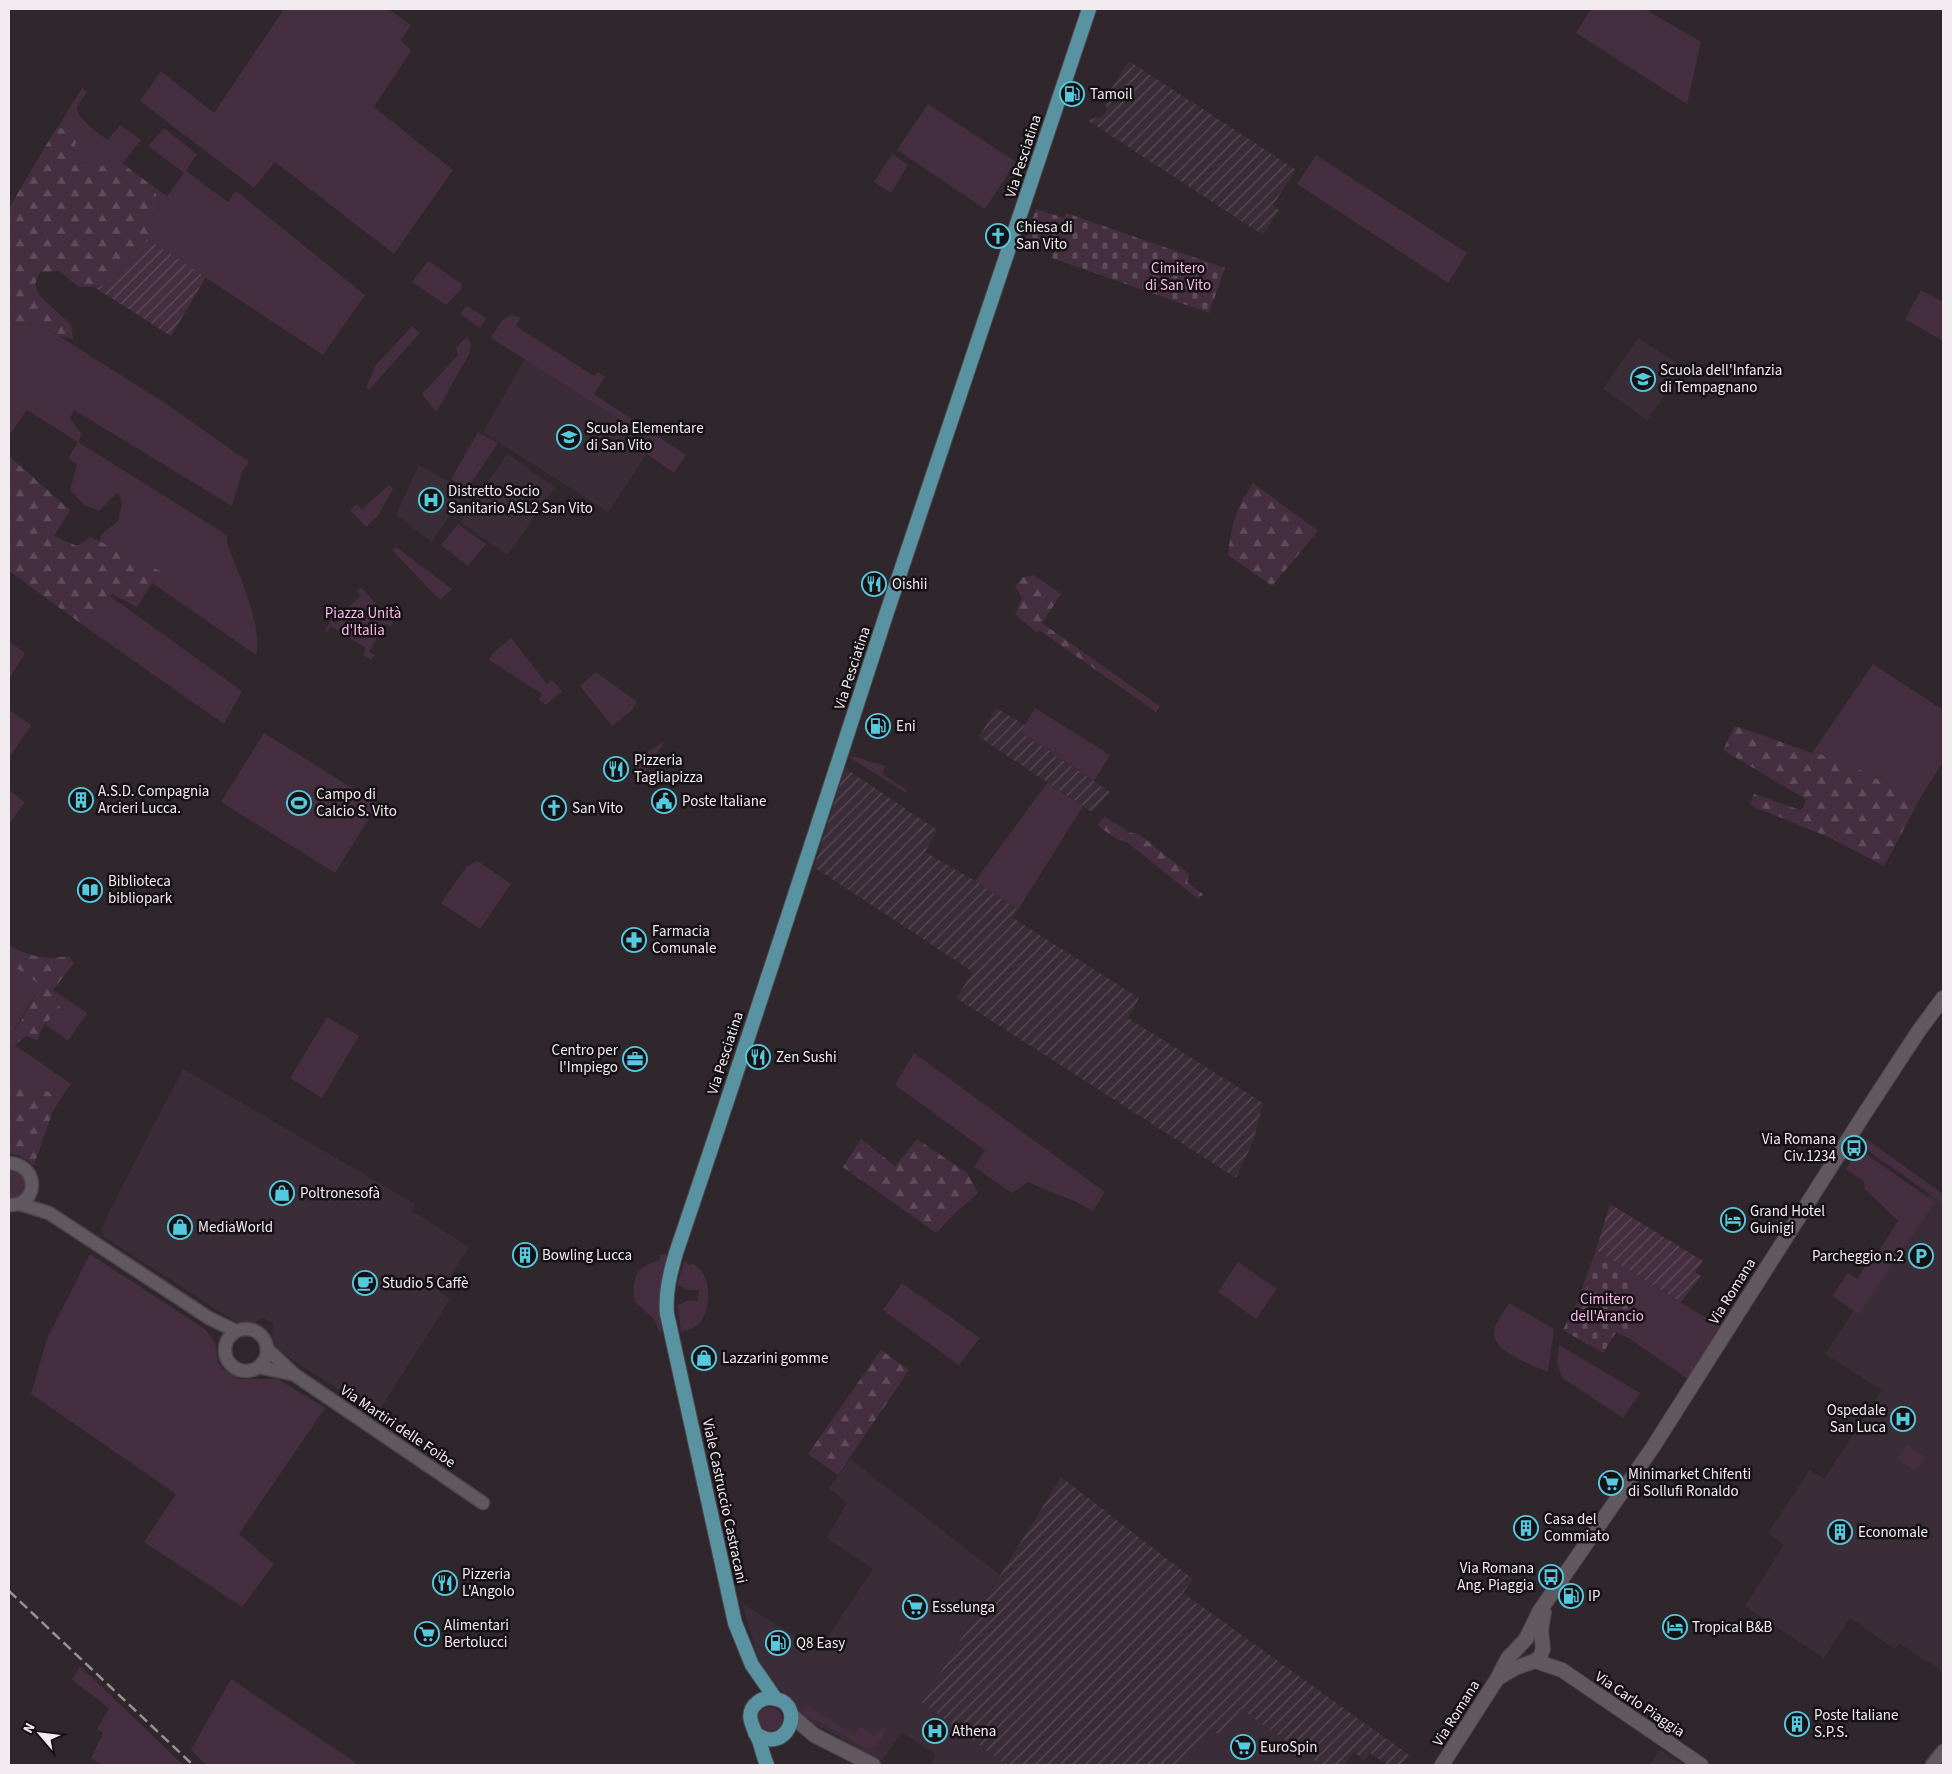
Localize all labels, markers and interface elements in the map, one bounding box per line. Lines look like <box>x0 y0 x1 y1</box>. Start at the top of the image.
fuel station icon: Tamoil <box>1059 81 1085 107</box>
place label: Tamoil <box>1090 84 1133 105</box>
street label: Via Pesciatina <box>1000 112 1047 200</box>
place label: Chiesa di San Vito <box>1016 217 1073 255</box>
church icon: Chiesa di San Vito <box>985 223 1011 249</box>
park label: Cimitero di San Vito <box>1145 258 1211 296</box>
place label: Scuola dell'Infanzia di Tempagnano <box>1660 360 1782 398</box>
school or university icon: Scuola dell'Infanzia di Tempagnano <box>1630 366 1656 392</box>
place label: Scuola Elementare di San Vito <box>586 418 704 456</box>
school or university icon: Scuola Elementare di San Vito <box>556 424 582 450</box>
place label: Distretto Socio Sanitario ASL2 San Vito <box>448 481 593 519</box>
hospital icon: Distretto Socio Sanitario ASL2 San Vito <box>418 487 444 513</box>
restaurant icon: Oishii <box>861 571 887 597</box>
place label: Oishii <box>892 574 927 595</box>
park label: Piazza Unità d'Italia <box>325 603 401 641</box>
street label: Via Pesciatina <box>829 624 876 712</box>
fuel station icon: Eni <box>865 713 891 739</box>
place label: Eni <box>896 716 916 737</box>
place label: Pizzeria Tagliapizza <box>634 750 703 788</box>
restaurant icon: Pizzeria Tagliapizza <box>603 756 629 782</box>
place label: A.S.D. Compagnia Arcieri Lucca. <box>98 781 209 819</box>
place label: Campo di Calcio S. Vito <box>316 784 397 822</box>
building icon: A.S.D. Compagnia Arcieri Lucca. <box>68 787 94 813</box>
public building icon: Poste Italiane <box>651 788 677 814</box>
sports icon: Campo di Calcio S. Vito <box>286 790 312 816</box>
place label: Poste Italiane <box>682 791 767 812</box>
church icon: San Vito <box>541 795 567 821</box>
place label: San Vito <box>572 798 623 819</box>
place label: Biblioteca bibliopark <box>108 871 173 909</box>
library icon: Biblioteca bibliopark <box>77 877 103 903</box>
place label: Farmacia Comunale <box>652 921 716 959</box>
pharmacy icon: Farmacia Comunale <box>621 927 647 953</box>
street label: Via Pesciatina <box>702 1009 749 1097</box>
place label: Centro per l'Impiego <box>552 1040 619 1078</box>
restaurant icon: Zen Sushi <box>745 1044 771 1070</box>
office icon: Centro per l'Impiego <box>622 1046 648 1072</box>
place label: Zen Sushi <box>776 1047 837 1068</box>
place label: Via Romana Civ.1234 <box>1762 1129 1837 1167</box>
bus stop icon: Via Romana Civ.1234 <box>1841 1135 1867 1161</box>
shop icon: Poltronesofà <box>269 1180 295 1206</box>
place label: Poltronesofà <box>300 1183 380 1204</box>
place label: Grand Hotel Guinigi <box>1750 1201 1825 1239</box>
hotel icon: Grand Hotel Guinigi <box>1720 1207 1746 1233</box>
shop icon: MediaWorld <box>167 1214 193 1240</box>
place label: MediaWorld <box>198 1217 273 1238</box>
building icon: Bowling Lucca <box>512 1242 538 1268</box>
parking icon: Parcheggio n.2 <box>1908 1243 1934 1269</box>
place label: Bowling Lucca <box>542 1245 632 1266</box>
place label: Parcheggio n.2 <box>1812 1246 1904 1267</box>
street label: Via Romana <box>1704 1254 1761 1328</box>
cafe icon: Studio 5 Caffè <box>352 1270 378 1296</box>
place label: Studio 5 Caffè <box>382 1273 469 1294</box>
park label: Cimitero dell'Arancio <box>1570 1289 1644 1327</box>
shop icon: Lazzarini gomme <box>691 1345 717 1371</box>
place label: Lazzarini gomme <box>722 1348 828 1369</box>
street label: Via Martiri delle Foibe <box>336 1380 460 1473</box>
place label: Ospedale San Luca <box>1827 1400 1886 1438</box>
hospital icon: Ospedale San Luca <box>1890 1406 1916 1432</box>
street label: Viale Castruccio Castracani <box>697 1417 752 1585</box>
place label: Minimarket Chifenti di Sollufi Ronaldo <box>1628 1464 1751 1502</box>
supermarket icon: Minimarket Chifenti di Sollufi Ronaldo <box>1598 1470 1624 1496</box>
place label: Casa del Commiato <box>1544 1509 1610 1547</box>
building icon: Casa del Commiato <box>1513 1515 1539 1541</box>
building icon: Economale <box>1827 1519 1853 1545</box>
place label: Economale <box>1858 1522 1928 1543</box>
place label: Via Romana Ang. Piaggia <box>1457 1558 1534 1596</box>
place label: Pizzeria L'Angolo <box>462 1564 515 1602</box>
bus stop icon: Via Romana Ang. Piaggia <box>1538 1564 1564 1590</box>
restaurant icon: Pizzeria L'Angolo <box>432 1570 458 1596</box>
fuel station icon: IP <box>1558 1583 1584 1609</box>
place label: IP <box>1588 1586 1600 1607</box>
supermarket icon: Esselunga <box>902 1594 928 1620</box>
place label: Esselunga <box>932 1597 995 1618</box>
hotel icon: Tropical B&B <box>1662 1614 1688 1640</box>
place label: Alimentari Bertolucci <box>444 1615 509 1653</box>
place label: Tropical B&B <box>1692 1617 1773 1638</box>
supermarket icon: Alimentari Bertolucci <box>414 1621 440 1647</box>
fuel station icon: Q8 Easy <box>765 1630 791 1656</box>
place label: Q8 Easy <box>796 1633 845 1654</box>
street label: Via Carlo Piaggia <box>1591 1667 1689 1742</box>
street label: Via Romana <box>1428 1676 1485 1750</box>
place label: Poste Italiane S.P.S. <box>1814 1705 1899 1743</box>
north arrow <box>15 1709 65 1759</box>
building icon: Poste Italiane S.P.S. <box>1784 1711 1810 1737</box>
hospital icon: Athena <box>922 1718 948 1744</box>
text: N <box>18 1720 40 1737</box>
place label: Athena <box>952 1721 996 1742</box>
supermarket icon: EuroSpin <box>1230 1734 1256 1760</box>
place label: EuroSpin <box>1260 1737 1317 1758</box>

